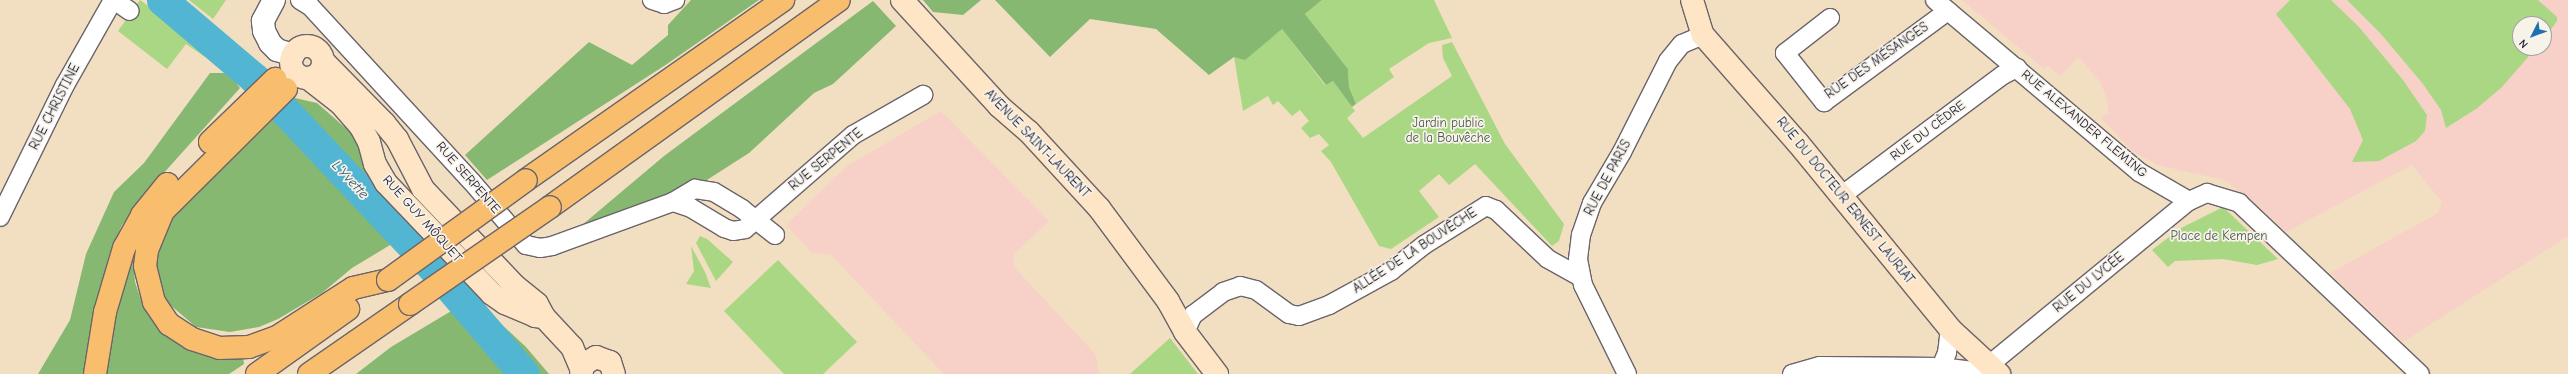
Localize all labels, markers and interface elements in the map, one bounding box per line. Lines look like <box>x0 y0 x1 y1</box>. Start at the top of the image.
north arrow <box>2512 16 2552 56</box>
street label: RUE DES MÉSANGES <box>1822 19 1932 103</box>
text: N <box>2516 37 2531 51</box>
street label: RUE CHRISTINE <box>27 61 83 153</box>
street label: RUE ALEXANDER FLEMING <box>2018 67 2150 181</box>
street label: AVENUE SAINT-LAURENT <box>981 86 1093 202</box>
street label: RUE DU CÈDRE <box>1887 98 1969 164</box>
street label: RUE DU DOCTEUR ERNEST LAURIAT <box>1773 114 1917 288</box>
park label: Jardin public de la Bouvêche <box>1406 116 1490 147</box>
street label: RUE SERPENTE <box>786 126 866 194</box>
street label: RUE DE PARIS <box>1581 137 1635 219</box>
street label: RUE SERPENTE <box>433 139 503 217</box>
water label: L'Yvette <box>328 157 372 203</box>
street label: RUE GUY MÔQUET <box>379 172 465 266</box>
street label: ALLÉE DE LA BOUVÊCHE <box>1350 205 1480 297</box>
park label: Place de Kempen <box>2171 228 2267 244</box>
street label: RUE DU LYCÉE <box>2050 250 2128 316</box>

